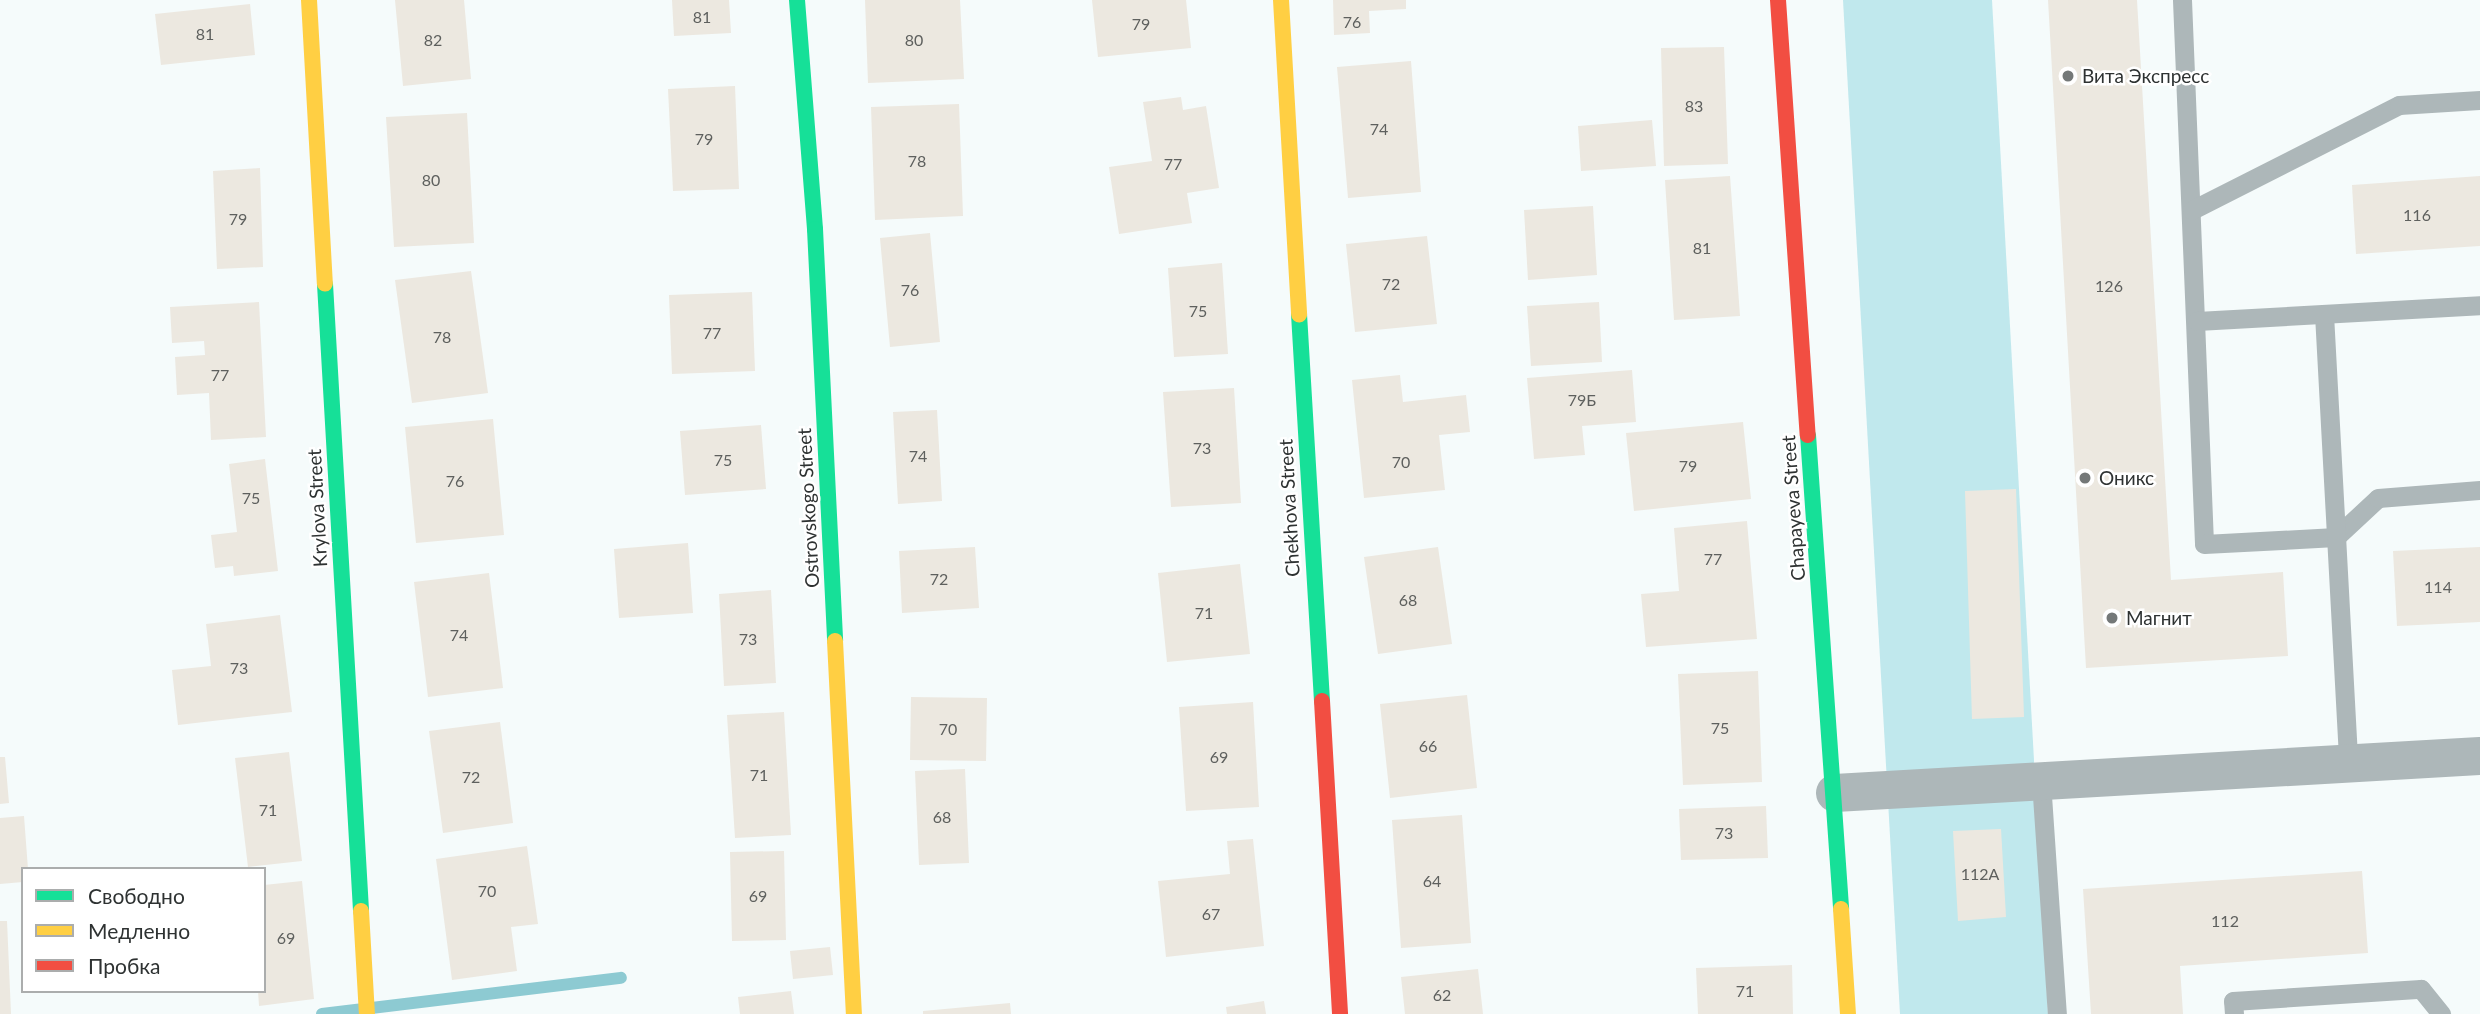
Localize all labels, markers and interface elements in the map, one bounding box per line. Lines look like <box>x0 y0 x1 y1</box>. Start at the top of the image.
house number: 81 <box>693 7 711 27</box>
house number: 76 <box>1343 12 1361 32</box>
house number: 79 <box>1132 14 1150 34</box>
house number: 81 <box>196 24 214 44</box>
house number: 82 <box>424 30 442 50</box>
house number: 80 <box>905 30 923 50</box>
place label: Вита Экспресс <box>2082 65 2209 87</box>
marker: Вита Экспресс <box>2060 68 2076 84</box>
house number: 83 <box>1685 96 1703 116</box>
house number: 74 <box>1370 119 1388 139</box>
house number: 79 <box>695 129 713 149</box>
house number: 78 <box>908 151 926 171</box>
house number: 77 <box>1164 154 1182 174</box>
house number: 80 <box>422 170 440 190</box>
house number: 116 <box>2403 205 2431 225</box>
house number: 79 <box>229 209 247 229</box>
house number: 81 <box>1693 238 1711 258</box>
house number: 72 <box>1382 274 1400 294</box>
house number: 126 <box>2095 276 2123 296</box>
house number: 76 <box>901 280 919 300</box>
house number: 75 <box>1189 301 1207 321</box>
house number: 77 <box>703 323 721 343</box>
house number: 78 <box>433 327 451 347</box>
house number: 77 <box>211 365 229 385</box>
house number: 79Б <box>1568 390 1596 410</box>
street label: Ostrovskogo Street <box>792 427 824 589</box>
street label: Chapayeva Street <box>1777 434 1809 582</box>
house number: 73 <box>1193 438 1211 458</box>
street label: Chekhova Street <box>1274 438 1304 578</box>
house number: 74 <box>909 446 927 466</box>
street label: Krylova Street <box>303 448 331 568</box>
house number: 75 <box>714 450 732 470</box>
house number: 70 <box>1392 452 1410 472</box>
house number: 79 <box>1679 456 1697 476</box>
place label: Оникс <box>2099 467 2154 489</box>
marker: Оникс <box>2077 470 2093 486</box>
house number: 76 <box>446 471 464 491</box>
house number: 75 <box>242 488 260 508</box>
house number: 77 <box>1704 549 1722 569</box>
house number: 72 <box>930 569 948 589</box>
house number: 114 <box>2424 577 2452 597</box>
house number: 68 <box>1399 590 1417 610</box>
house number: 71 <box>1195 603 1213 623</box>
place label: Магнит <box>2126 607 2192 629</box>
marker: Магнит <box>2104 610 2120 626</box>
house number: 74 <box>450 625 468 645</box>
house number: 73 <box>739 629 757 649</box>
house number: 73 <box>230 658 248 678</box>
house number: 75 <box>1711 718 1729 738</box>
house number: 70 <box>939 719 957 739</box>
house number: 66 <box>1419 736 1437 756</box>
house number: 69 <box>1210 747 1228 767</box>
house number: 71 <box>750 765 768 785</box>
house number: 72 <box>462 767 480 787</box>
house number: 71 <box>259 800 277 820</box>
house number: 68 <box>933 807 951 827</box>
house number: 73 <box>1715 823 1733 843</box>
house number: 112А <box>1961 864 1999 884</box>
legend <box>21 867 266 993</box>
house number: 64 <box>1423 871 1441 891</box>
house number: 70 <box>478 881 496 901</box>
text: Свободно <box>88 883 185 908</box>
house number: 69 <box>749 886 767 906</box>
house number: 67 <box>1202 904 1220 924</box>
house number: 112 <box>2211 911 2239 931</box>
text: Медленно <box>88 918 190 943</box>
house number: 69 <box>277 928 295 948</box>
text: Пробка <box>88 953 161 978</box>
house number: 71 <box>1736 981 1754 1001</box>
house number: 62 <box>1433 985 1451 1005</box>

